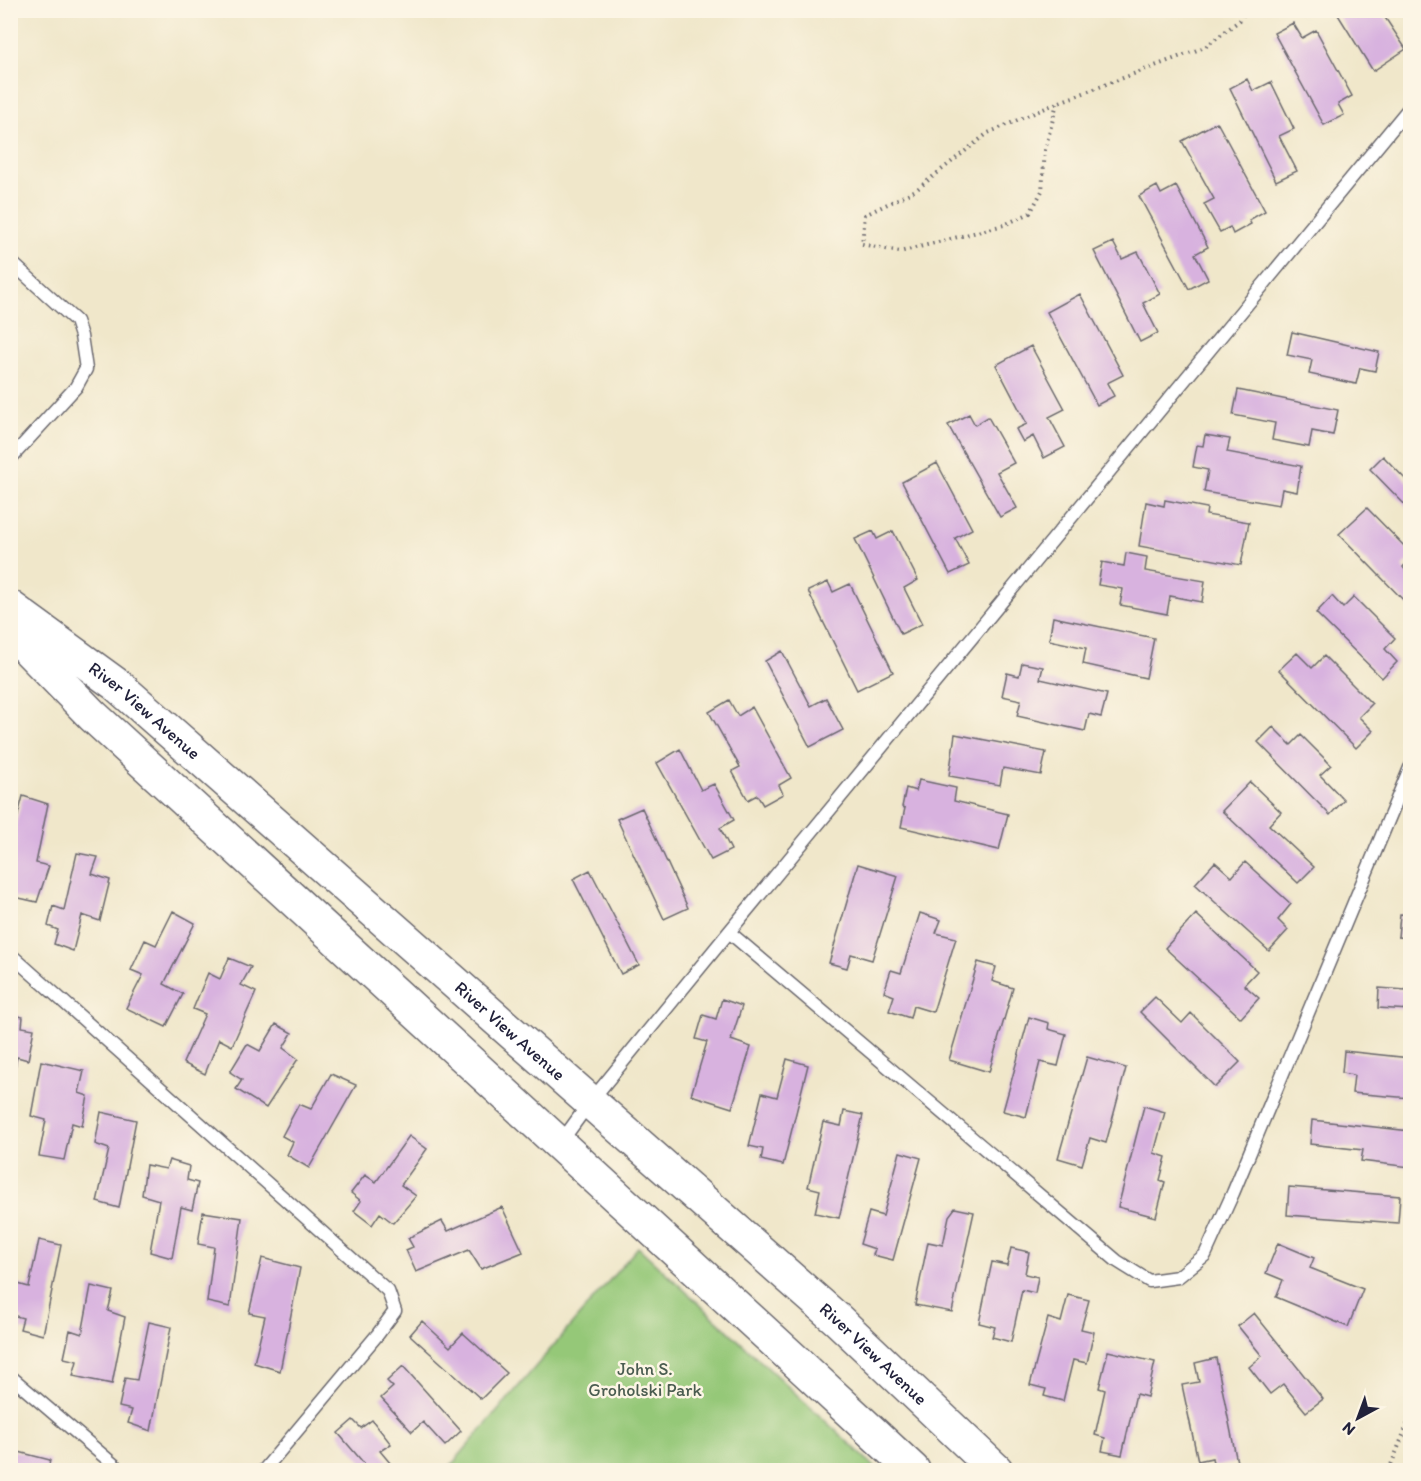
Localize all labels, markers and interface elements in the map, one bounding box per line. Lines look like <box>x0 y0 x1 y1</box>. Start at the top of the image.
street label: River View Avenue <box>84 657 205 764</box>
street label: River View Avenue <box>450 977 570 1085</box>
street label: River View Avenue <box>815 1298 932 1410</box>
park label: John S. Groholski Park <box>588 1358 702 1401</box>
north arrow <box>1328 1388 1388 1448</box>
text: N <box>1338 1418 1359 1440</box>

